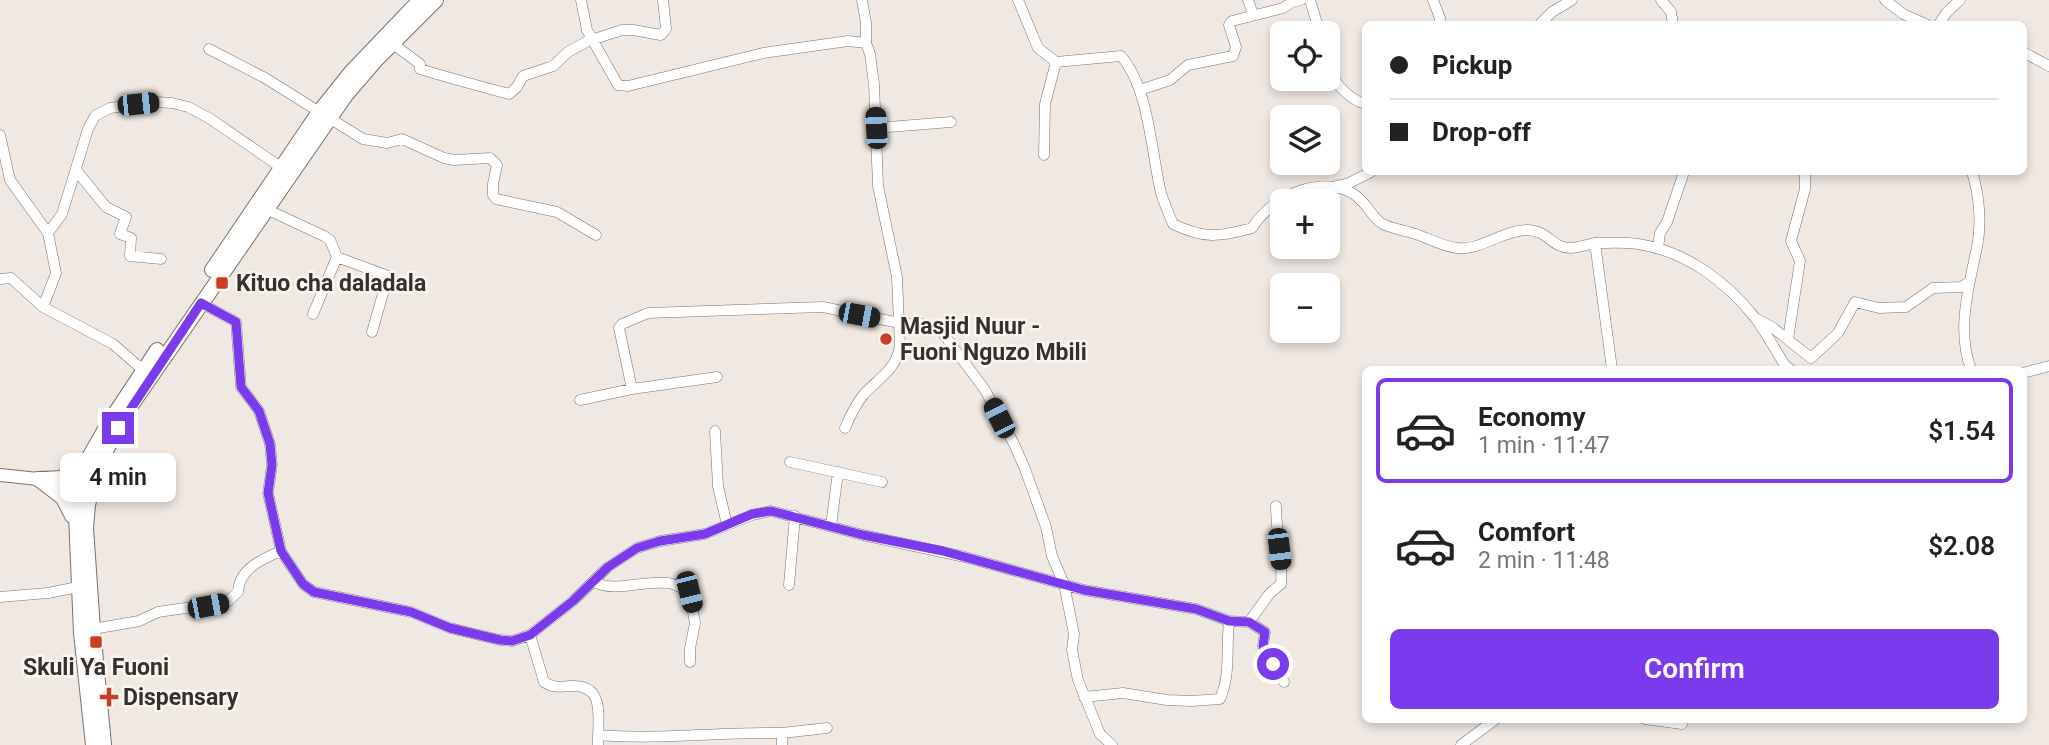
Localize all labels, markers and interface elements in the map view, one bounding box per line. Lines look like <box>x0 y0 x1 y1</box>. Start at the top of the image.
map controls <box>1270 21 1340 343</box>
button: locate <box>1270 21 1340 91</box>
text: Pickup <box>1432 50 1512 80</box>
car <box>117 91 160 117</box>
button: layers <box>1270 105 1340 175</box>
car <box>865 106 888 150</box>
text: Drop-off <box>1432 117 1531 147</box>
button: + <box>1270 189 1340 259</box>
place label: Kituo cha daladala <box>236 270 426 297</box>
button: − <box>1270 273 1340 343</box>
marker: Kituo cha daladala <box>214 275 230 291</box>
car <box>837 301 882 329</box>
place label: Masjid Nuur - Fuoni Nguzo Mbili <box>900 313 1087 366</box>
marker: Masjid Nuur - Fuoni Nguzo Mbili <box>878 331 894 347</box>
car <box>981 395 1018 441</box>
icon: car <box>1394 399 1457 462</box>
text: Economy <box>1478 402 1585 432</box>
route end <box>102 412 134 444</box>
text: $1.54 <box>1928 416 1995 446</box>
text: 1 min · 11:47 <box>1478 432 1610 459</box>
callout: 4 min <box>60 452 176 502</box>
text: 4 min <box>89 464 147 491</box>
icon: car <box>1394 514 1457 577</box>
text: Comfort <box>1478 517 1575 547</box>
car <box>1267 527 1292 571</box>
text: $2.08 <box>1928 531 1995 561</box>
text: 2 min · 11:48 <box>1478 547 1610 574</box>
car <box>674 569 705 615</box>
car <box>186 592 231 620</box>
button: Confirm <box>1390 629 1999 709</box>
marker: Skuli Ya Fuoni <box>88 634 104 650</box>
route start <box>1257 648 1289 680</box>
place label: Skuli Ya Fuoni <box>23 654 169 681</box>
place label: Dispensary <box>123 684 239 711</box>
marker: Dispensary <box>101 689 117 705</box>

